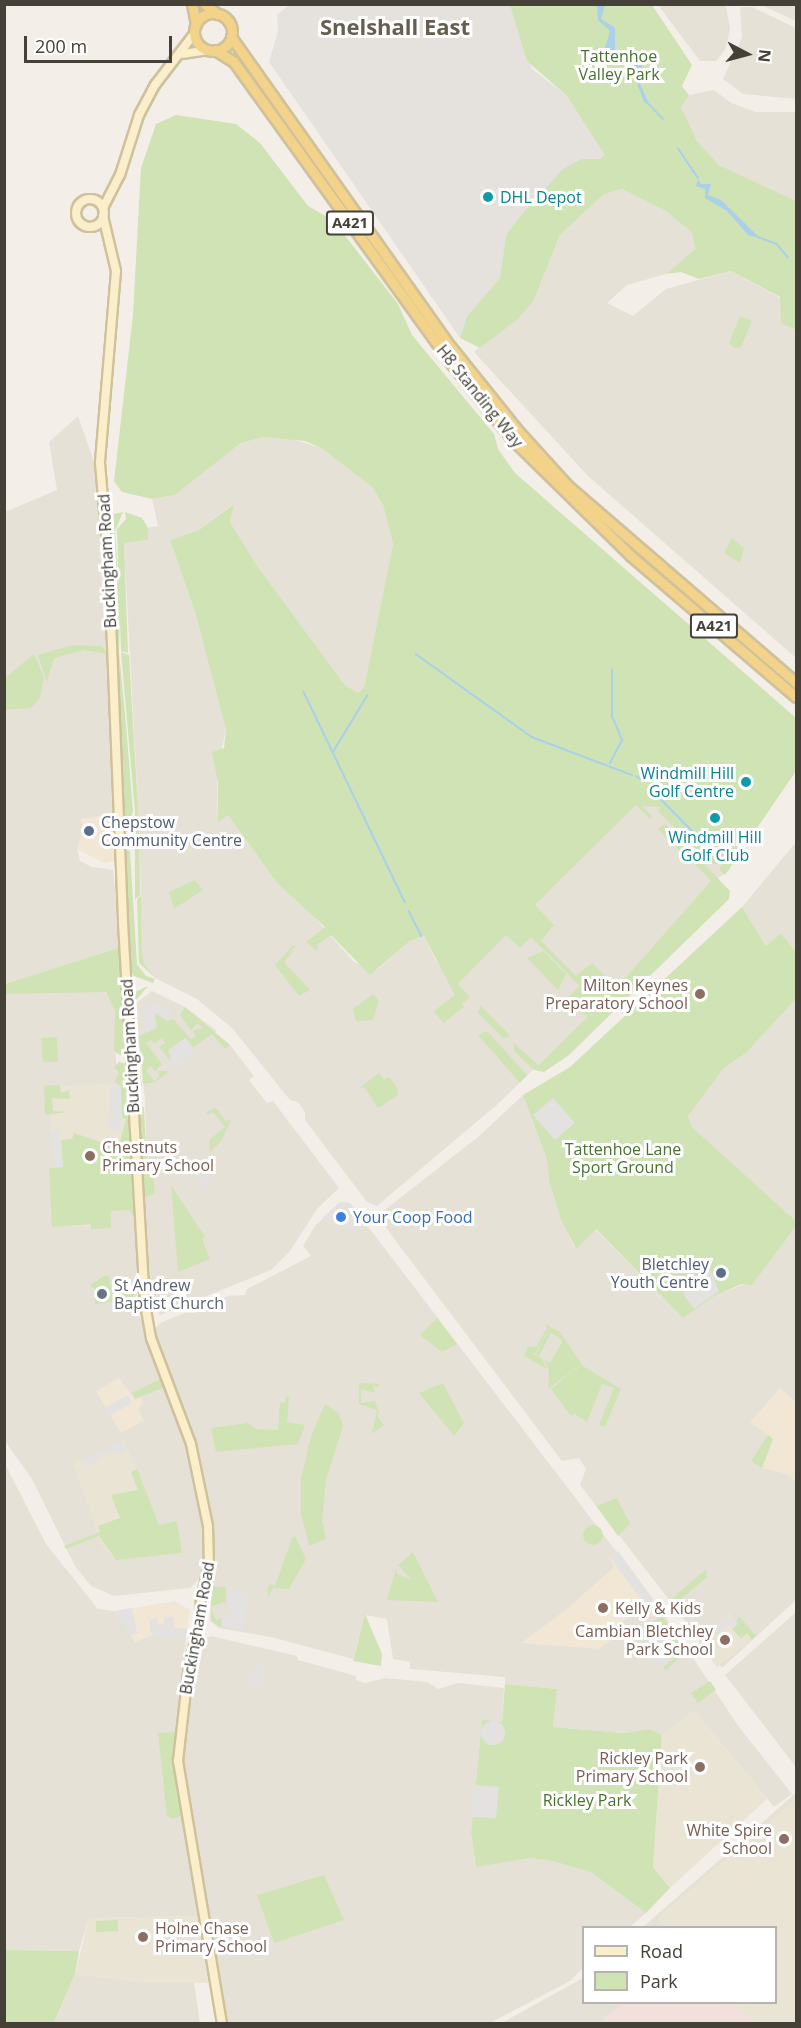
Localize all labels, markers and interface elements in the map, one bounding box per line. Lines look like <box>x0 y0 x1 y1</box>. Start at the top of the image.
district label: Snelshall East <box>320 14 470 40</box>
scale bar <box>27 24 176 62</box>
north arrow <box>717 24 777 84</box>
text: 200 m <box>35 34 87 58</box>
park label: Tattenhoe Valley Park <box>578 46 660 84</box>
text: N <box>753 48 777 63</box>
place label: DHL Depot <box>500 187 582 207</box>
marker: DHL Depot <box>481 190 495 204</box>
road number: A421 <box>324 211 376 235</box>
street label: H8 Standing Way <box>433 341 527 451</box>
street label: Buckingham Road <box>94 493 120 629</box>
road number: A421 <box>688 614 740 638</box>
place label: Windmill Hill Golf Centre <box>641 763 734 801</box>
marker: Windmill Hill Golf Centre <box>739 775 753 789</box>
marker: Windmill Hill Golf Club <box>708 811 722 825</box>
place label: Chepstow Community Centre <box>101 812 242 850</box>
marker: Chepstow Community Centre <box>82 824 96 838</box>
place label: Windmill Hill Golf Club <box>668 827 762 865</box>
place label: Milton Keynes Preparatory School <box>545 975 688 1013</box>
street label: Buckingham Road <box>117 978 143 1114</box>
marker: Milton Keynes Preparatory School <box>693 987 707 1001</box>
place label: Chestnuts Primary School <box>102 1137 214 1175</box>
park label: Tattenhoe Lane Sport Ground <box>565 1139 681 1177</box>
marker: Chestnuts Primary School <box>83 1149 97 1163</box>
place label: Your Coop Food <box>353 1207 473 1227</box>
marker: Your Coop Food <box>334 1210 348 1224</box>
place label: Bletchley Youth Centre <box>611 1254 709 1292</box>
marker: Bletchley Youth Centre <box>714 1266 728 1280</box>
place label: St Andrew Baptist Church <box>114 1275 224 1313</box>
marker: St Andrew Baptist Church <box>95 1287 109 1301</box>
street label: Buckingham Road <box>176 1560 218 1696</box>
place label: Kelly & Kids <box>615 1598 701 1618</box>
marker: Kelly & Kids <box>596 1601 610 1615</box>
place label: Cambian Bletchley Park School <box>575 1621 713 1659</box>
marker: Cambian Bletchley Park School <box>718 1633 732 1647</box>
place label: Rickley Park Primary School <box>576 1748 688 1786</box>
marker: Rickley Park Primary School <box>693 1760 707 1774</box>
park label: Rickley Park <box>543 1790 631 1810</box>
place label: White Spire School <box>686 1820 772 1858</box>
marker: White Spire School <box>777 1832 791 1846</box>
place label: Holne Chase Primary School <box>155 1918 267 1956</box>
legend <box>582 1926 777 2004</box>
marker: Holne Chase Primary School <box>136 1930 150 1944</box>
text: Road <box>640 1939 683 1963</box>
text: Park <box>640 1969 678 1993</box>

